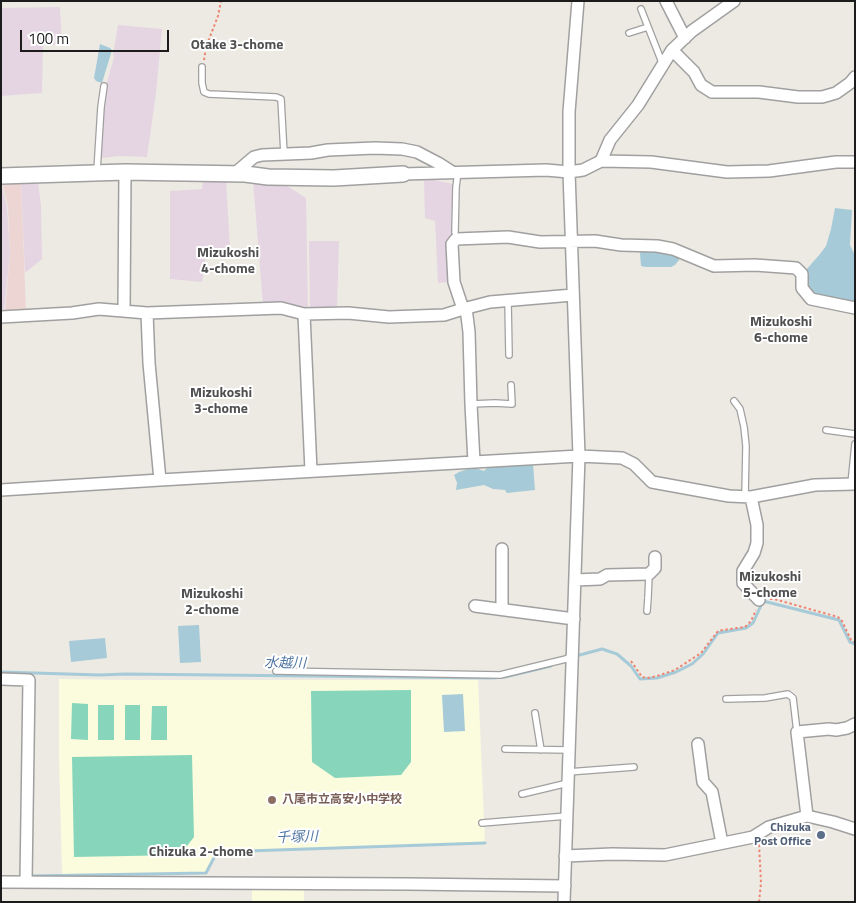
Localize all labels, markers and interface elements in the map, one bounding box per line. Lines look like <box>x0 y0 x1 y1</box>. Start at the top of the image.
scale bar <box>22 20 171 52</box>
text: 100 m <box>28 27 69 50</box>
district label: Otake 3-chome <box>191 38 283 54</box>
district label: Mizukoshi 4-chome <box>197 246 259 278</box>
district label: Mizukoshi 6-chome <box>750 315 812 348</box>
district label: Mizukoshi 3-chome <box>190 386 252 418</box>
district label: Mizukoshi 5-chome <box>739 570 801 602</box>
district label: Mizukoshi 2-chome <box>181 587 243 620</box>
water label: 水越川 <box>264 655 306 673</box>
place label: 八尾市立高安小中学校 <box>282 793 402 807</box>
marker: 八尾市立高安小中学校 <box>266 794 278 806</box>
place label: Chizuka Post Office <box>754 821 811 849</box>
water label: 千塚川 <box>276 829 318 847</box>
marker: Chizuka Post Office <box>815 829 827 841</box>
district label: Chizuka 2-chome <box>149 845 253 861</box>

